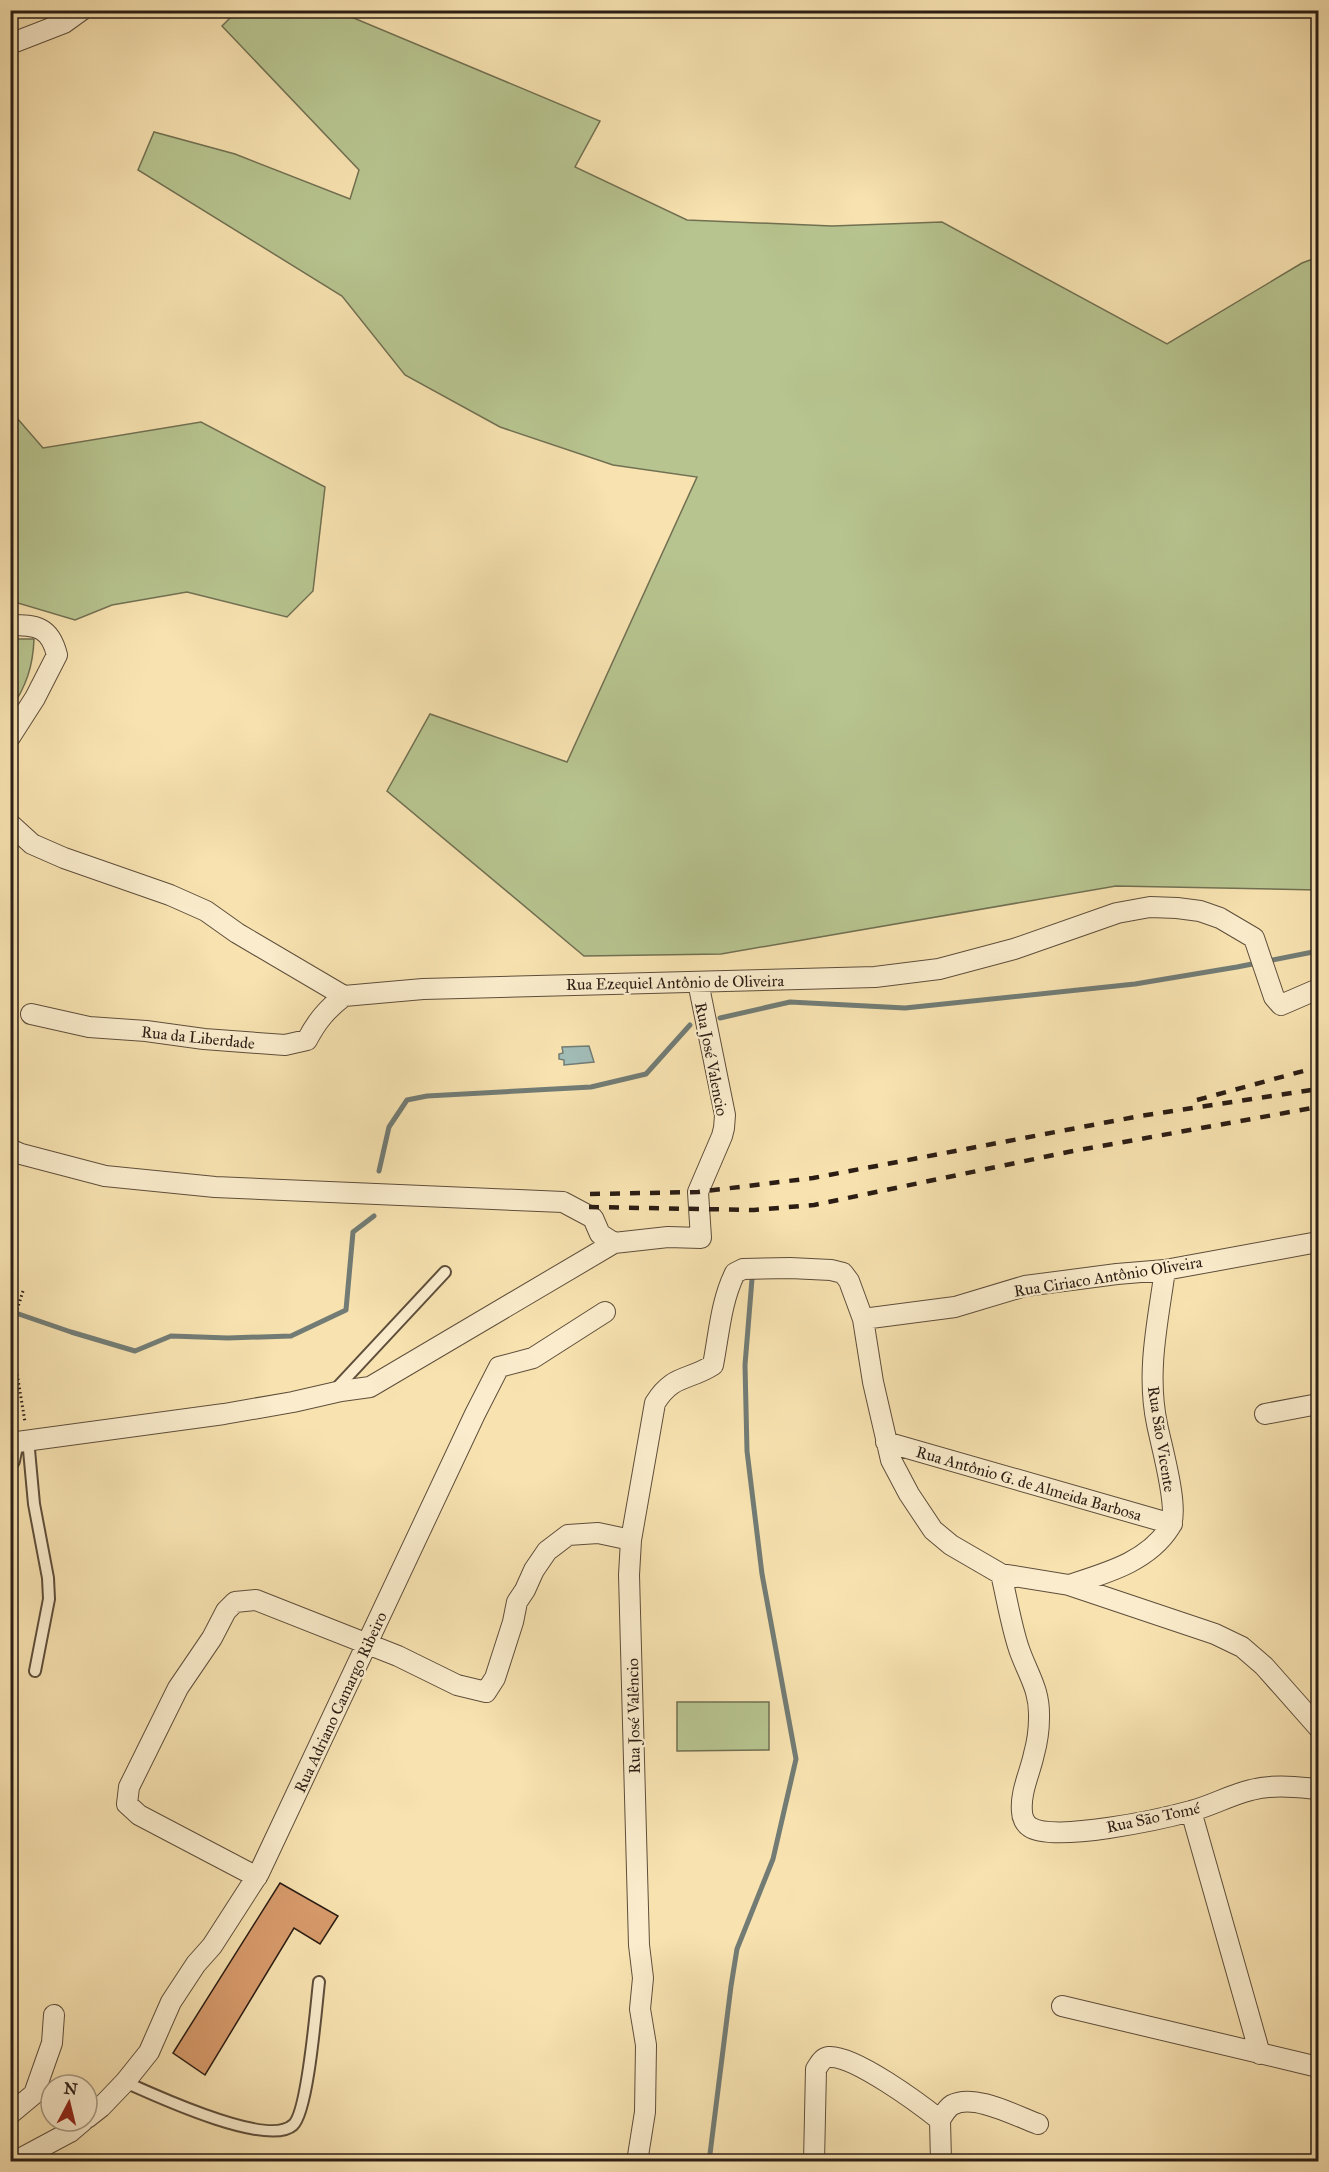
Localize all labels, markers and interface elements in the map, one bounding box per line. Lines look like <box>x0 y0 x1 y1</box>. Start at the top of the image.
street label: Rua Ezequiel Antônio de Oliveira <box>566 971 785 995</box>
street label: Rua José Valencio <box>690 1001 732 1118</box>
street label: Rua da Liberdade <box>140 1022 256 1053</box>
street label: Rua Ciriaco Antônio Oliveira <box>1012 1252 1204 1301</box>
street label: Rua São Vicente <box>1144 1385 1179 1494</box>
street label: Rua Antônio G. de Almeida Barbosa <box>914 1442 1144 1525</box>
street label: Rua Adriano Camargo Ribeiro <box>290 1609 392 1796</box>
street label: Rua José Valêncio <box>623 1658 645 1774</box>
street label: Rua São Tomé <box>1105 1798 1202 1837</box>
north arrow <box>39 2073 99 2133</box>
text: N <box>63 2078 79 2099</box>

